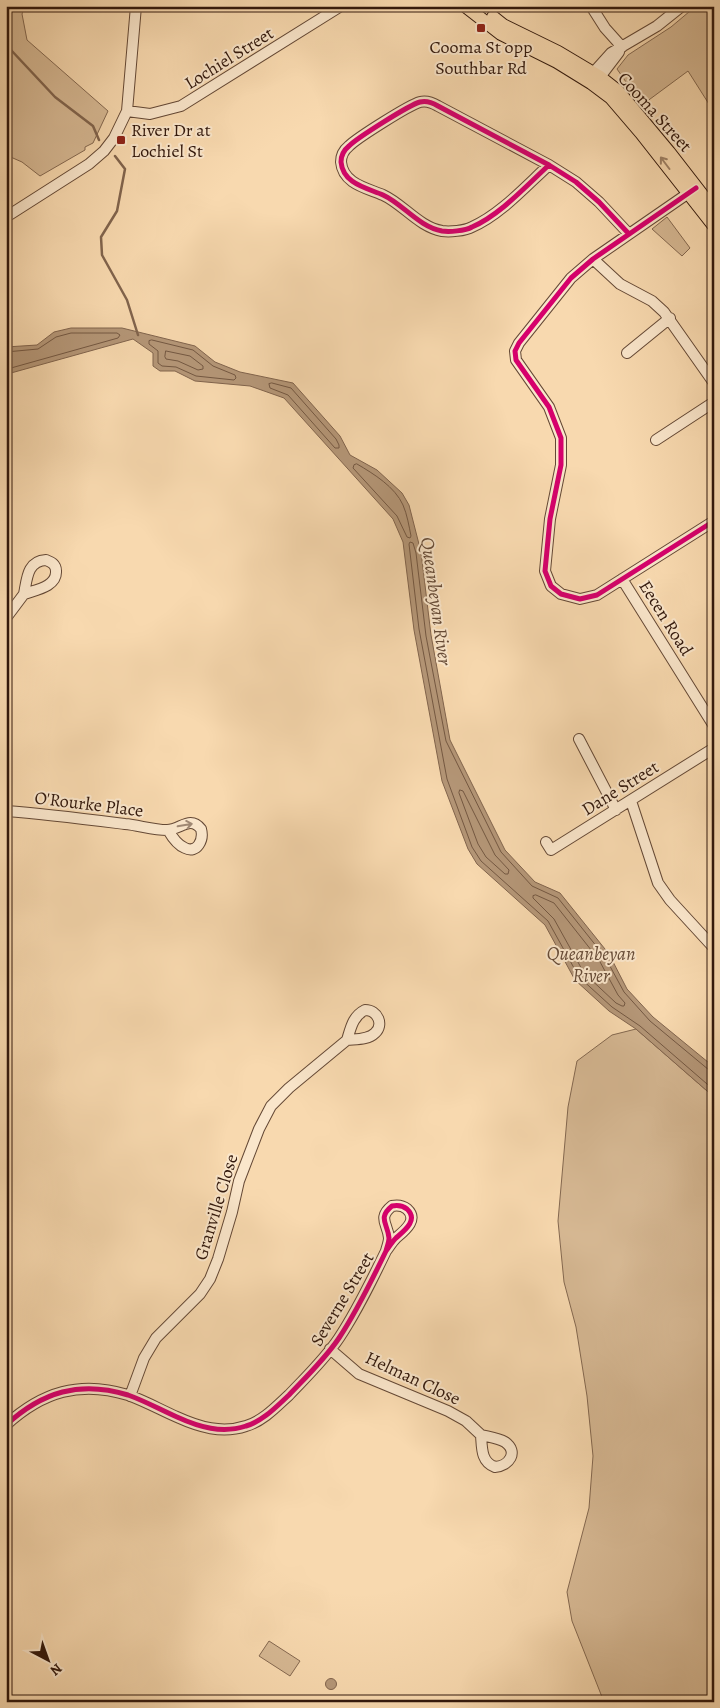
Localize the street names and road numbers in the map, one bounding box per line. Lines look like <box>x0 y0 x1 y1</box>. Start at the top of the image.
street label: Lochiel Street <box>180 21 278 95</box>
street label: Cooma Street <box>613 67 697 157</box>
street label: Eecen Road <box>633 576 699 661</box>
street label: Dane Street <box>577 755 663 821</box>
street label: O'Rourke Place <box>33 785 145 823</box>
street label: Granville Close <box>188 1151 244 1263</box>
street label: Severne Street <box>304 1247 380 1350</box>
street label: Helman Close <box>362 1345 464 1411</box>

